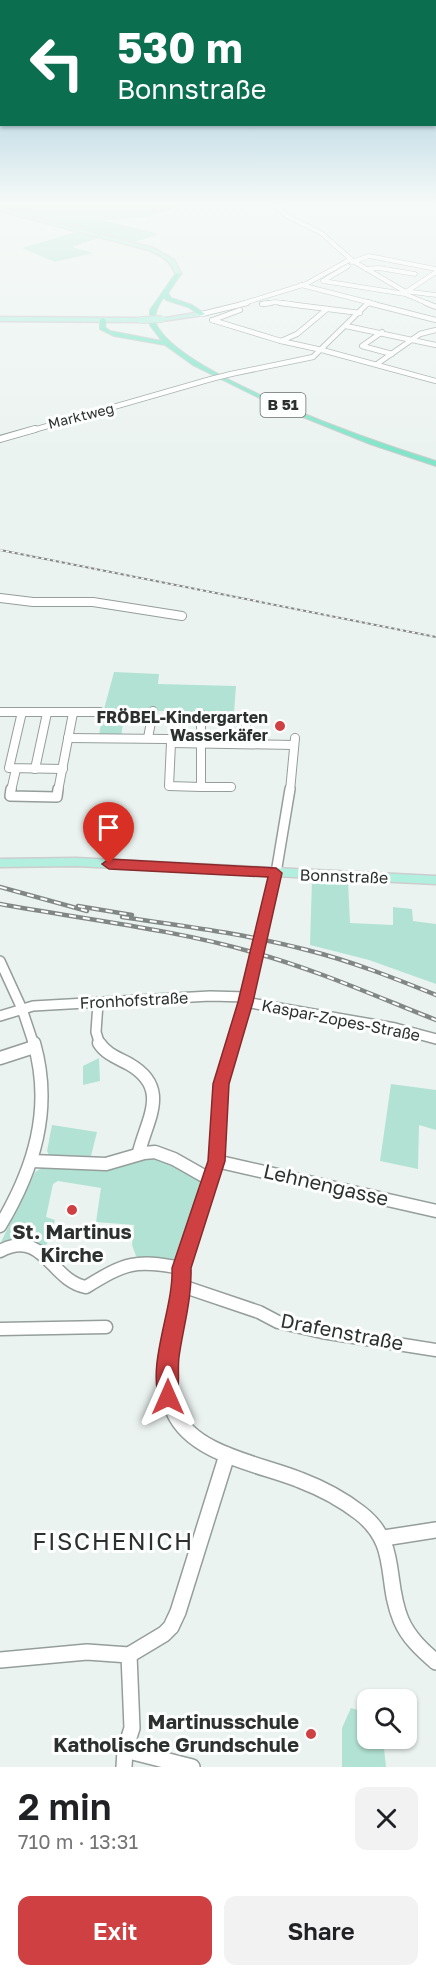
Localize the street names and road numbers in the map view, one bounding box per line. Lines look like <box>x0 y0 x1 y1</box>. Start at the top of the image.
road number: B 51 <box>260 393 306 417</box>
street label: Marktweg <box>46 399 116 432</box>
street label: Bonnstraße <box>299 864 389 888</box>
street label: Fronhofstraße <box>79 987 189 1013</box>
street label: Kaspar-Zopes-Straße <box>260 995 422 1045</box>
street label: Lehnengasse <box>261 1158 391 1210</box>
street label: Drafenstraße <box>279 1307 406 1355</box>

